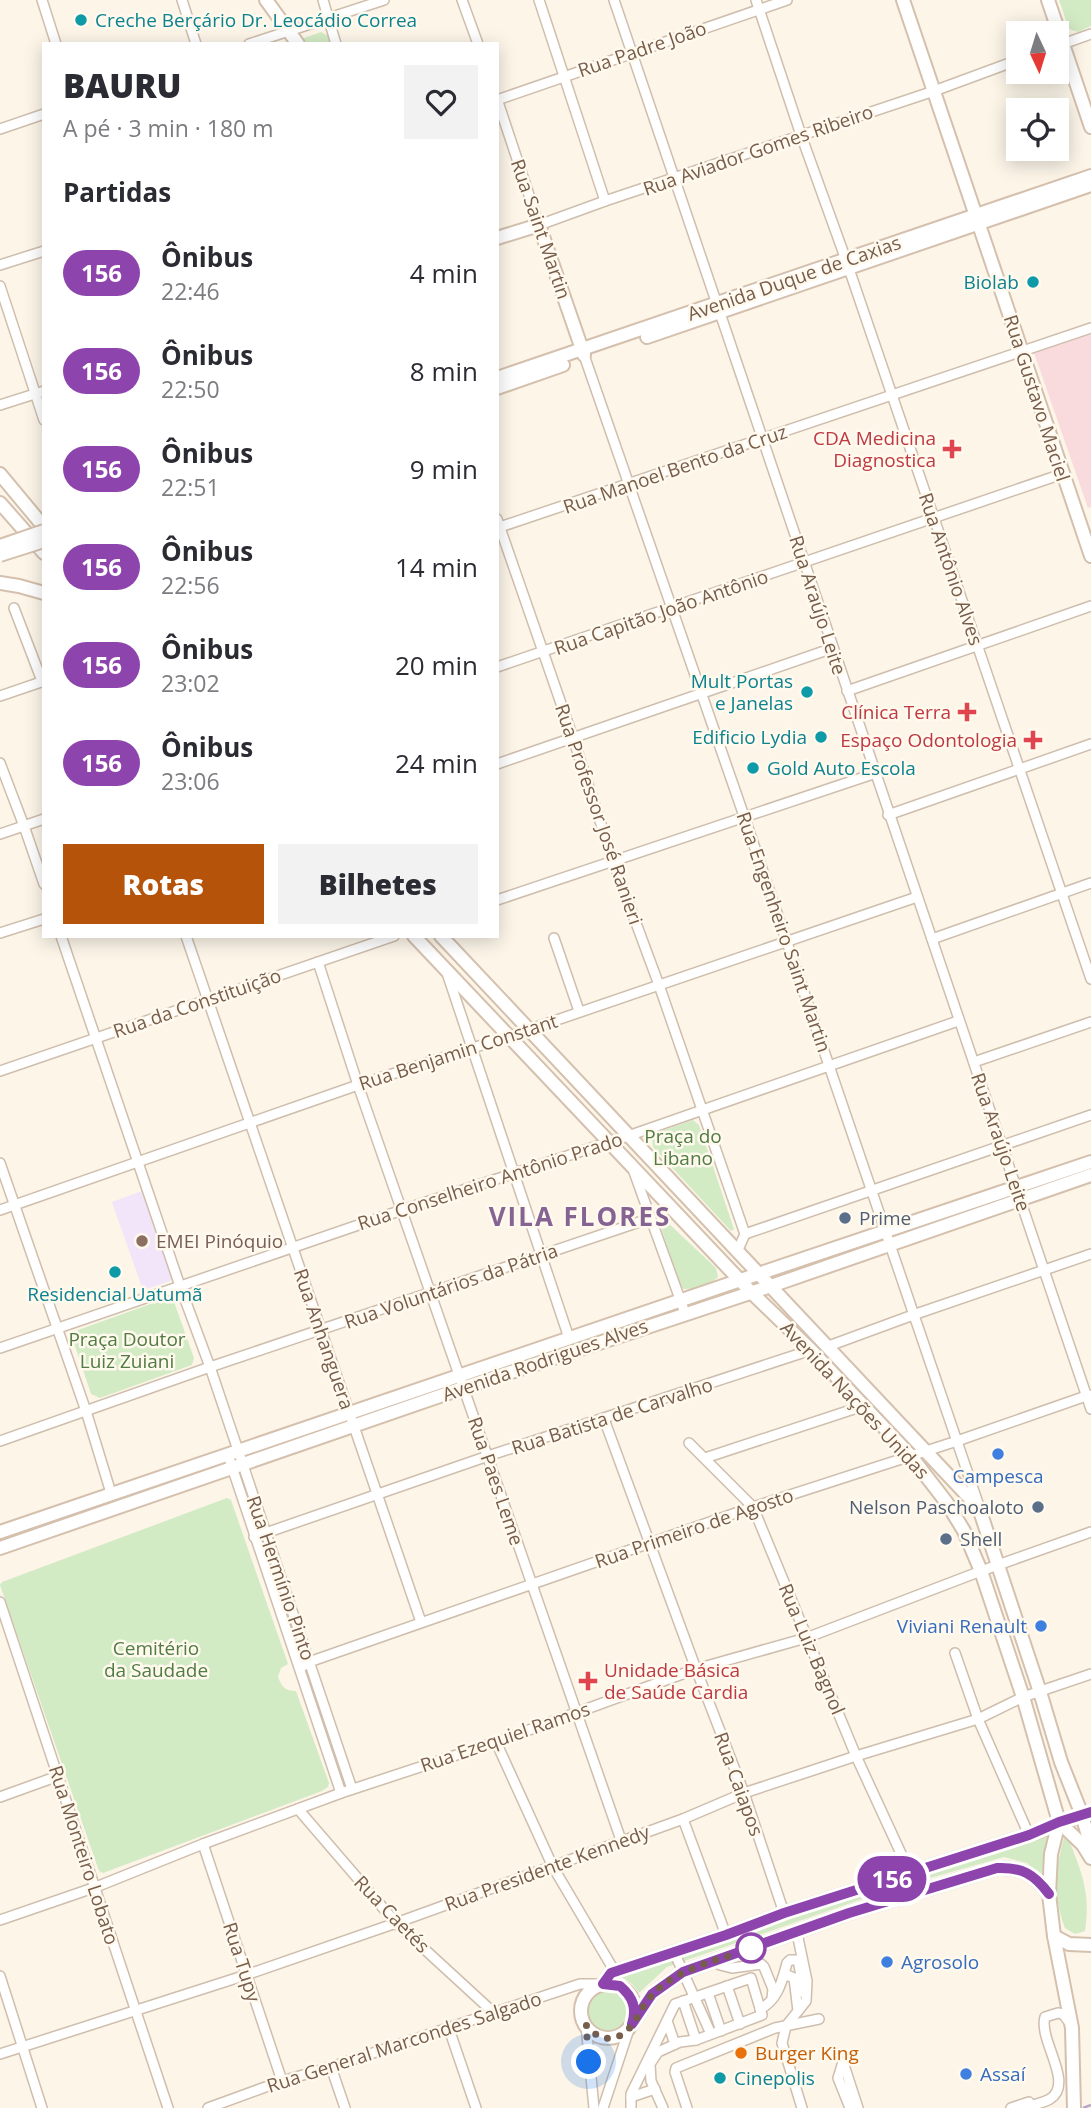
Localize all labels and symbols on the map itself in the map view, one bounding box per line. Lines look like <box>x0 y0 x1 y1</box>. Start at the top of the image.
place label: Creche Berçário Dr. Leocádio Correa <box>95 7 417 33</box>
marker: Creche Berçário Dr. Leocádio Correa <box>73 12 89 28</box>
street label: Rua Padre João <box>574 15 710 83</box>
north arrow <box>1006 21 1069 84</box>
street label: Rua Aviador Gomes Ribeiro <box>639 98 877 202</box>
street label: Rua Saint Martin <box>505 155 577 303</box>
street label: Avenida Duque de Caxias <box>684 229 904 327</box>
place label: Biolab <box>964 269 1019 295</box>
marker: Biolab <box>1025 274 1041 290</box>
street label: Rua Gustavo Maciel <box>998 311 1076 485</box>
street label: Rua Manoel Bento da Cruz <box>560 418 790 520</box>
place label: CDA Medicina Diagnostica <box>813 425 936 473</box>
marker: CDA Medicina Diagnostica <box>942 439 962 459</box>
street label: Rua Antônio Alves <box>913 489 989 649</box>
street label: Rua Araújo Leite <box>783 532 853 678</box>
street label: Rua Capitão João Antônio <box>551 563 771 661</box>
place label: Mult Portas e Janelas <box>691 668 793 716</box>
marker: Mult Portas e Janelas <box>799 684 815 700</box>
place label: Clínica Terra <box>841 699 951 725</box>
street label: Rua Professor José Ranieri <box>549 700 649 928</box>
marker: Clínica Terra <box>957 702 977 722</box>
place label: Edificio Lydia <box>692 724 807 750</box>
place label: Espaço Odontologia <box>840 727 1017 753</box>
marker: Edificio Lydia <box>813 729 829 745</box>
marker: Espaço Odontologia <box>1023 730 1043 750</box>
place label: Gold Auto Escola <box>767 755 916 781</box>
marker: Gold Auto Escola <box>745 760 761 776</box>
street label: Rua Engenheiro Saint Martin <box>731 808 837 1056</box>
street label: Rua da Constituição <box>110 962 284 1044</box>
street label: Rua Benjamin Constant <box>355 1007 561 1096</box>
street label: Rua Araújo Leite <box>965 1069 1037 1215</box>
park label: Praça do Libano <box>644 1123 722 1171</box>
street label: Rua Conselheiro Antônio Prado <box>354 1126 626 1236</box>
district label: VILA FLORES <box>489 1198 671 1234</box>
place label: Prime <box>859 1205 911 1231</box>
marker: Prime <box>837 1210 853 1226</box>
place label: EMEI Pinóquio <box>156 1228 283 1254</box>
marker: EMEI Pinóquio <box>134 1233 150 1249</box>
street label: Rua Voluntários da Pátria <box>341 1237 561 1335</box>
marker: Residencial Uatumã <box>107 1264 123 1280</box>
street label: Rua Anhanguera <box>288 1265 360 1413</box>
place label: Residencial Uatumã <box>27 1281 203 1307</box>
street label: Avenida Rodrigues Alves <box>439 1313 651 1407</box>
street label: Avenida Nações Unidas <box>775 1315 935 1485</box>
park label: Praça Doutor Luiz Zuiani <box>68 1326 186 1374</box>
street label: Rua Batista de Carvalho <box>508 1371 716 1461</box>
street label: Rua Paes Leme <box>462 1413 530 1549</box>
marker: Campesca <box>990 1446 1006 1462</box>
place label: Campesca <box>952 1463 1044 1489</box>
street label: Rua Primeiro de Agosto <box>591 1482 797 1574</box>
street label: Rua Hermínio Pinto <box>241 1492 321 1664</box>
place label: Nelson Paschoaloto <box>849 1494 1024 1520</box>
marker: Nelson Paschoaloto <box>1030 1499 1046 1515</box>
place label: Shell <box>960 1526 1002 1552</box>
marker: Shell <box>938 1531 954 1547</box>
street label: Rua Luiz Bagnol <box>773 1579 851 1719</box>
place label: Viviani Renault <box>897 1613 1027 1639</box>
marker: Viviani Renault <box>1033 1618 1049 1634</box>
park label: Cemitério da Saudade <box>104 1635 208 1683</box>
place label: Unidade Básica de Saúde Cardia <box>604 1657 748 1705</box>
marker: Unidade Básica de Saúde Cardia <box>578 1671 598 1691</box>
street label: Rua Ezequiel Ramos <box>417 1696 593 1778</box>
street label: Rua Caiapos <box>708 1728 770 1840</box>
street label: Rua Monteiro Lobato <box>43 1762 125 1948</box>
street label: Rua Presidente Kennedy <box>441 1819 654 1917</box>
line badge: 156 <box>852 1856 932 1902</box>
street label: Rua Caetés <box>348 1870 436 1958</box>
street label: Rua Tupy <box>217 1919 267 2006</box>
unlabelled marker <box>736 1933 766 1963</box>
place label: Agrosolo <box>901 1949 979 1975</box>
marker: Agrosolo <box>879 1954 895 1970</box>
street label: Rua General Marcondes Salgado <box>263 1985 545 2099</box>
place label: Burger King <box>755 2040 859 2066</box>
your location <box>571 2044 606 2079</box>
marker: Burger King <box>733 2045 749 2061</box>
place label: Assaí <box>980 2061 1027 2087</box>
place label: Cinepolis <box>734 2065 815 2091</box>
marker: Assaí <box>958 2066 974 2082</box>
marker: Cinepolis <box>712 2070 728 2086</box>

